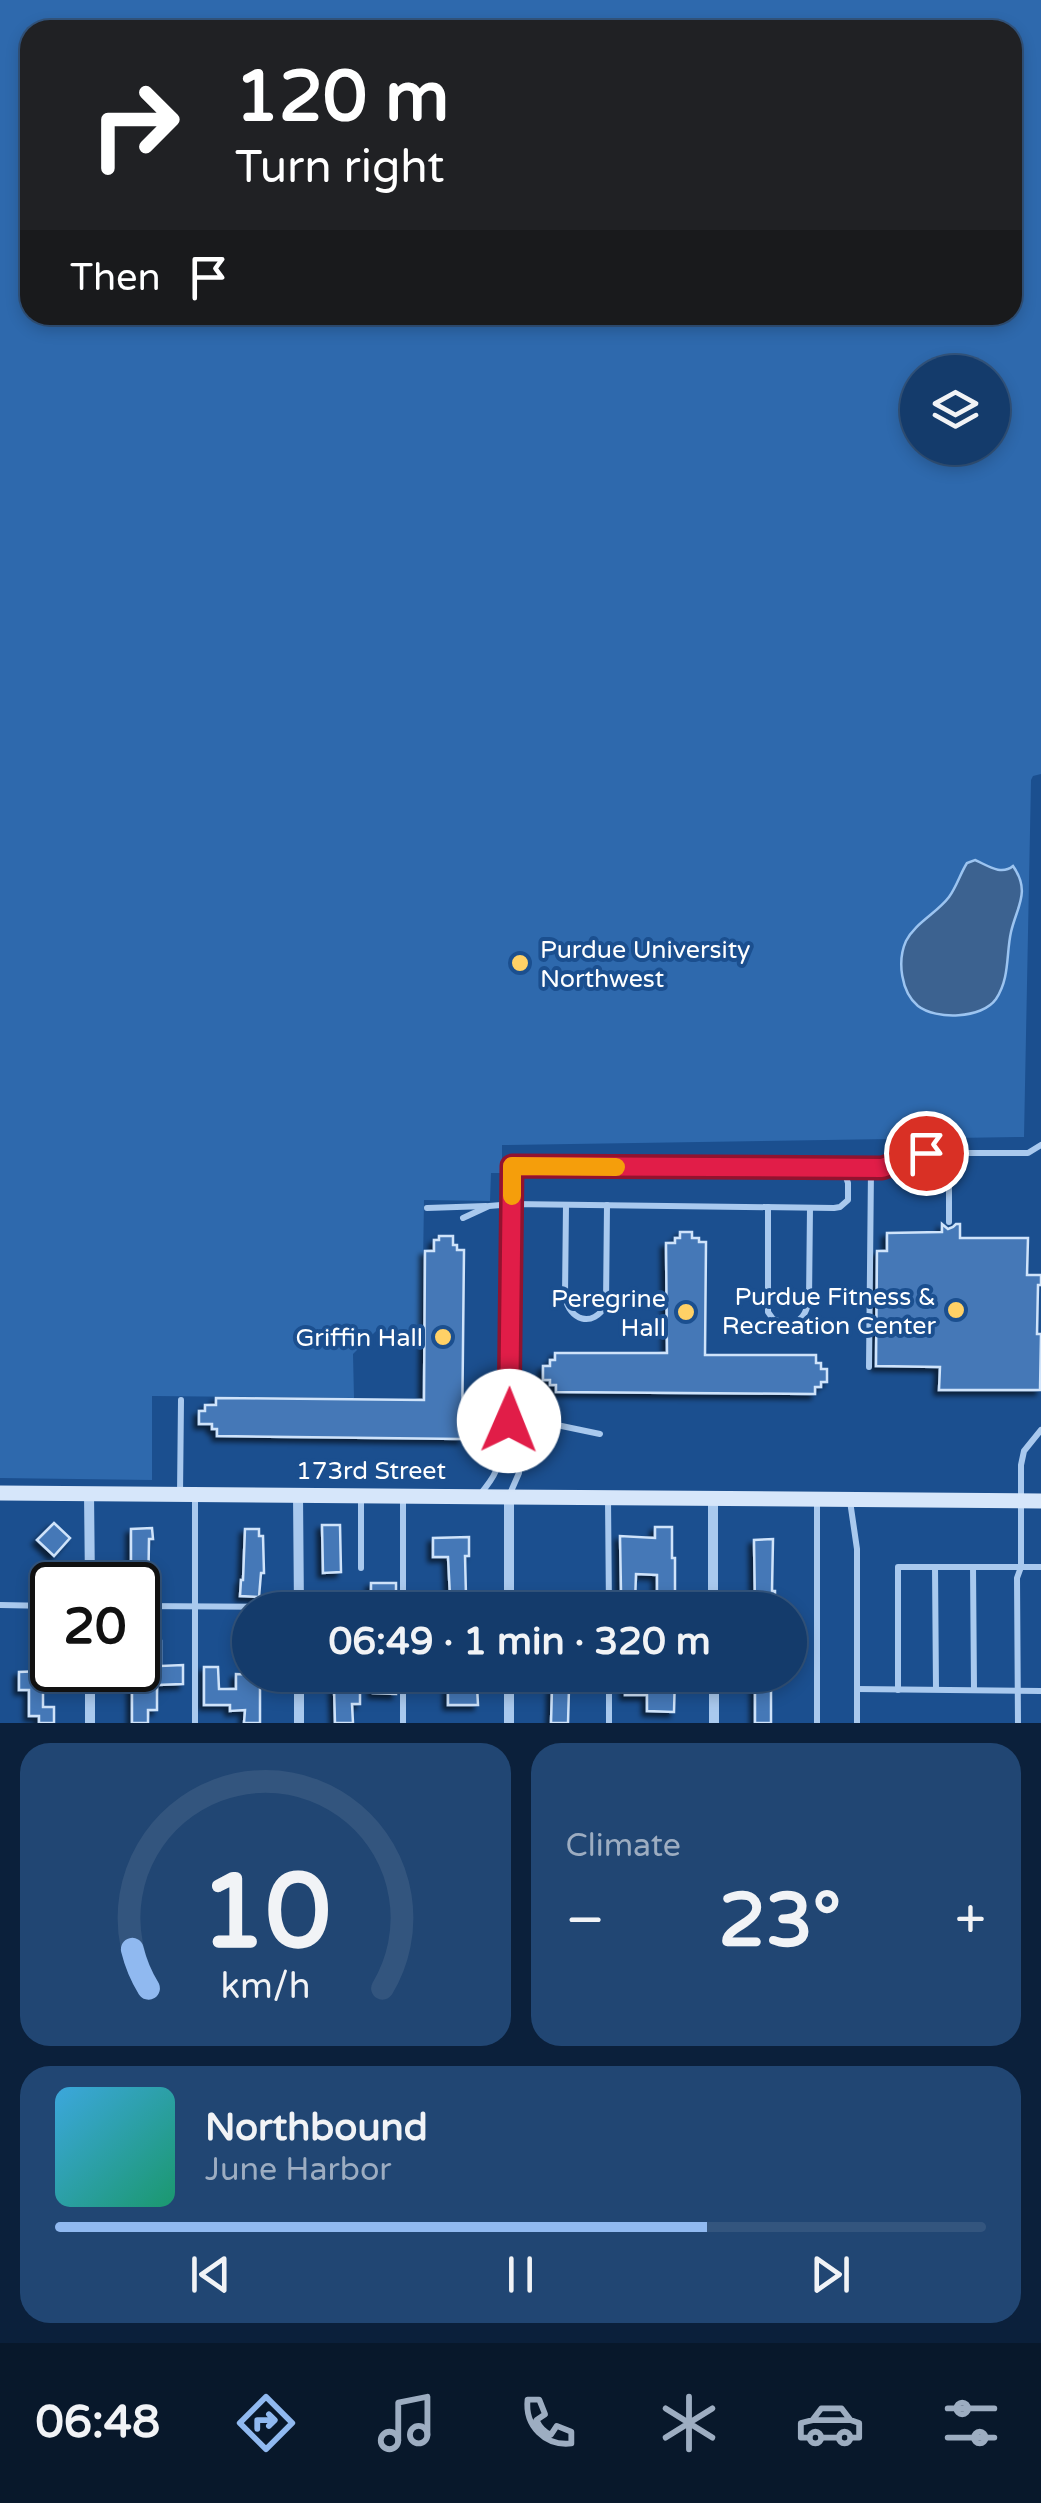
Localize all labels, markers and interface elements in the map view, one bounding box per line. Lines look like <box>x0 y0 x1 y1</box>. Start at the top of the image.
text: 120 m <box>235 56 449 140</box>
icon: right <box>70 60 200 190</box>
text: Turn right <box>235 141 444 195</box>
icon: arrive <box>181 250 236 305</box>
text: Then <box>70 255 161 301</box>
map controls <box>900 355 1010 465</box>
button: layers <box>900 355 1010 465</box>
place label: Purdue University Northwest <box>540 935 751 994</box>
marker: Purdue University Northwest <box>509 952 531 974</box>
pin <box>884 1111 969 1196</box>
icon: arrive <box>899 1126 954 1181</box>
place label: Purdue Fitness & Recreation Center <box>722 1282 936 1341</box>
place label: Peregrine Hall <box>551 1284 666 1343</box>
marker: Purdue Fitness & Recreation Center <box>945 1299 967 1321</box>
marker: Peregrine Hall <box>675 1301 697 1323</box>
place label: Griffin Hall <box>295 1323 423 1353</box>
marker: Griffin Hall <box>432 1326 454 1348</box>
position arrow <box>457 1369 561 1473</box>
street label: 173rd Street <box>296 1456 446 1486</box>
speed limit sign: 20 <box>30 1562 160 1692</box>
text: 06:49 · 1 min · 320 m <box>328 1619 711 1665</box>
text: Climate <box>566 1827 681 1865</box>
text: 10 <box>200 1851 331 1976</box>
text: 23° <box>719 1876 841 1966</box>
text: − <box>566 1888 605 1954</box>
text: + <box>955 1888 986 1954</box>
text: km/h <box>220 1965 310 2008</box>
text: Northbound <box>205 2105 428 2151</box>
text: June Harbor <box>205 2151 392 2189</box>
icon: previous <box>183 2247 238 2302</box>
icon: pause <box>493 2247 548 2302</box>
icon: next <box>803 2247 858 2302</box>
icon: directions <box>231 2388 301 2458</box>
icon: music <box>372 2388 442 2458</box>
icon: phone <box>513 2388 583 2458</box>
icon: climate <box>654 2388 724 2458</box>
icon: car <box>795 2388 865 2458</box>
icon: filters <box>936 2388 1006 2458</box>
text: 06:48 <box>35 2396 160 2450</box>

